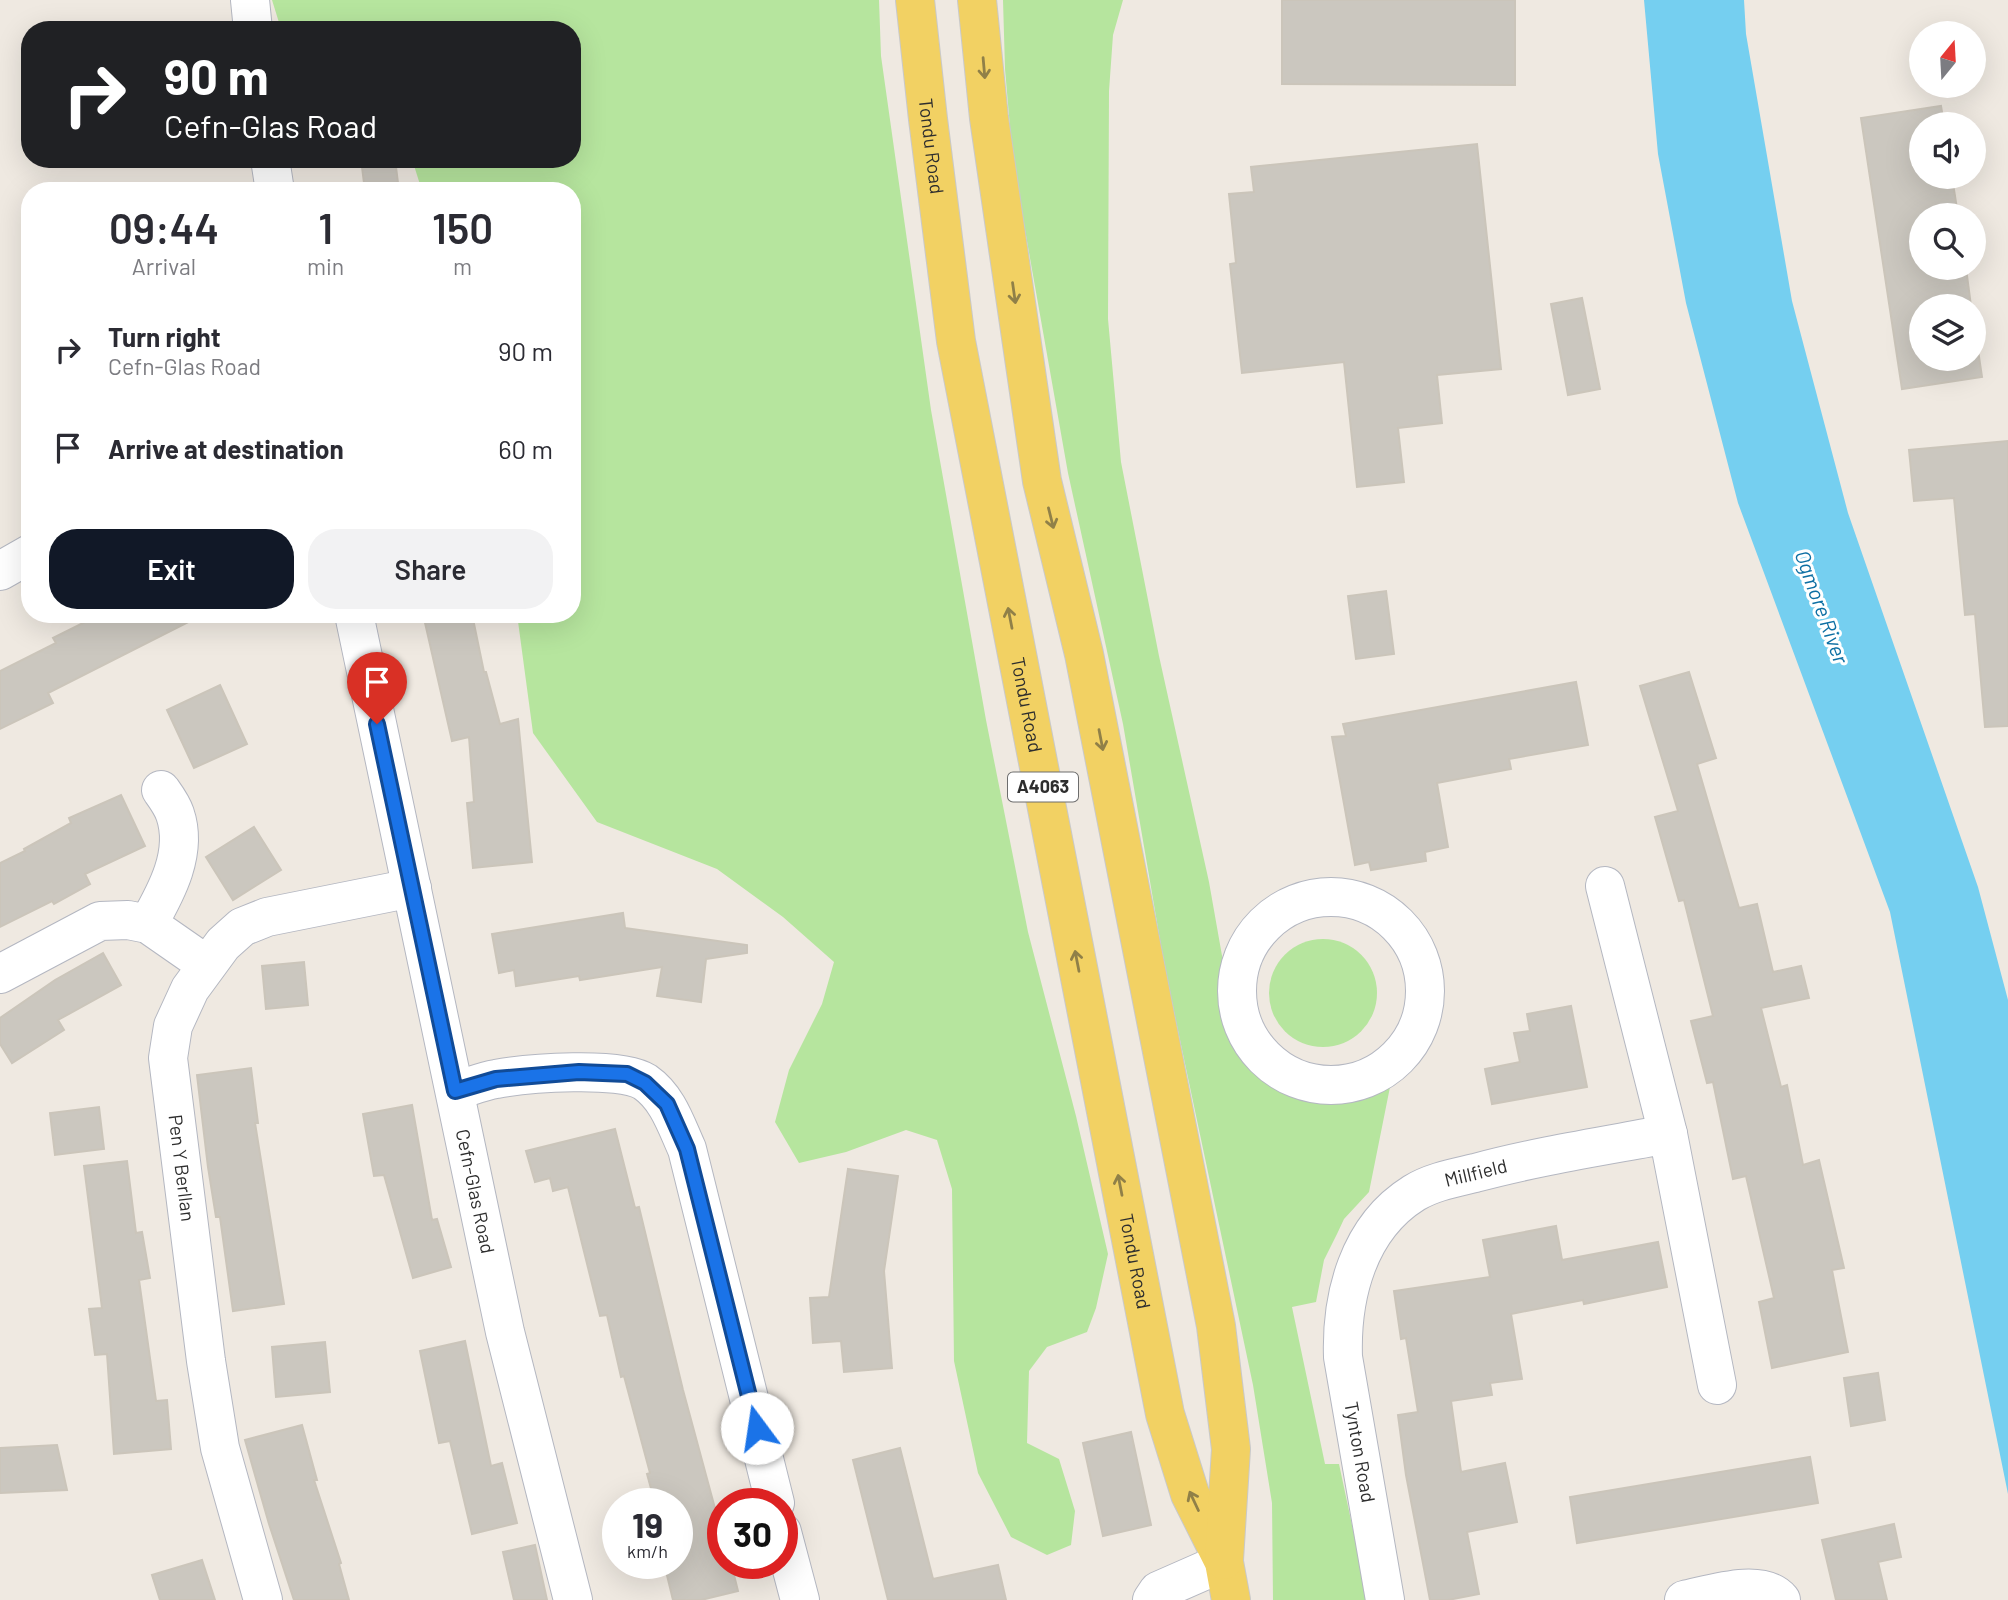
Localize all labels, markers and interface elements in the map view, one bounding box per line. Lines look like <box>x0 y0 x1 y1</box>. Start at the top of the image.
north arrow <box>1909 21 1986 98</box>
map controls <box>1909 21 1986 371</box>
text: 90 m <box>164 46 269 105</box>
icon: right <box>49 49 140 140</box>
one-way arrow <box>978 56 991 79</box>
street label: Tondu Road <box>915 97 949 195</box>
text: Cefn-Glas Road <box>164 106 377 144</box>
button: sound <box>1909 112 1986 189</box>
text: 09:44 <box>109 202 219 252</box>
text: 1 <box>318 202 333 252</box>
text: 150 <box>432 202 493 252</box>
button: search <box>1909 203 1986 280</box>
text: Arrival <box>132 252 196 280</box>
text: min <box>307 252 344 280</box>
text: m <box>453 252 472 280</box>
one-way arrow <box>1008 282 1021 304</box>
button: layers <box>1909 294 1986 371</box>
text: Turn right <box>108 321 221 352</box>
icon: right <box>49 331 87 369</box>
text: 90 m <box>498 335 553 366</box>
text: Cefn-Glas Road <box>108 352 261 380</box>
icon: arrive <box>49 429 87 467</box>
text: Arrive at destination <box>108 433 344 464</box>
text: 60 m <box>498 433 553 464</box>
one-way arrow <box>1045 506 1058 529</box>
button: Exit <box>49 529 294 609</box>
button: Share <box>308 529 553 609</box>
water label: Ogmore River <box>1790 546 1855 667</box>
one-way arrow <box>1002 607 1016 630</box>
pin <box>347 652 407 724</box>
street label: Tondu Road <box>1007 655 1048 754</box>
icon: arrive <box>358 663 396 701</box>
one-way arrow <box>1094 728 1108 751</box>
road number: A4063 <box>1008 772 1078 802</box>
one-way arrow <box>1069 950 1083 973</box>
street label: Pen Y Berllan <box>165 1113 200 1223</box>
street label: Cefn-Glas Road <box>452 1127 500 1256</box>
street label: Millfield <box>1442 1153 1509 1191</box>
one-way arrow <box>1113 1174 1127 1197</box>
street label: Tondu Road <box>1115 1212 1156 1311</box>
position arrow <box>720 1391 794 1465</box>
street label: Tynton Road <box>1340 1400 1381 1504</box>
speed limit sign: 30 <box>707 1488 798 1579</box>
one-way arrow <box>1186 1491 1200 1512</box>
text: 19 <box>632 1503 663 1545</box>
text: km/h <box>627 1540 668 1562</box>

